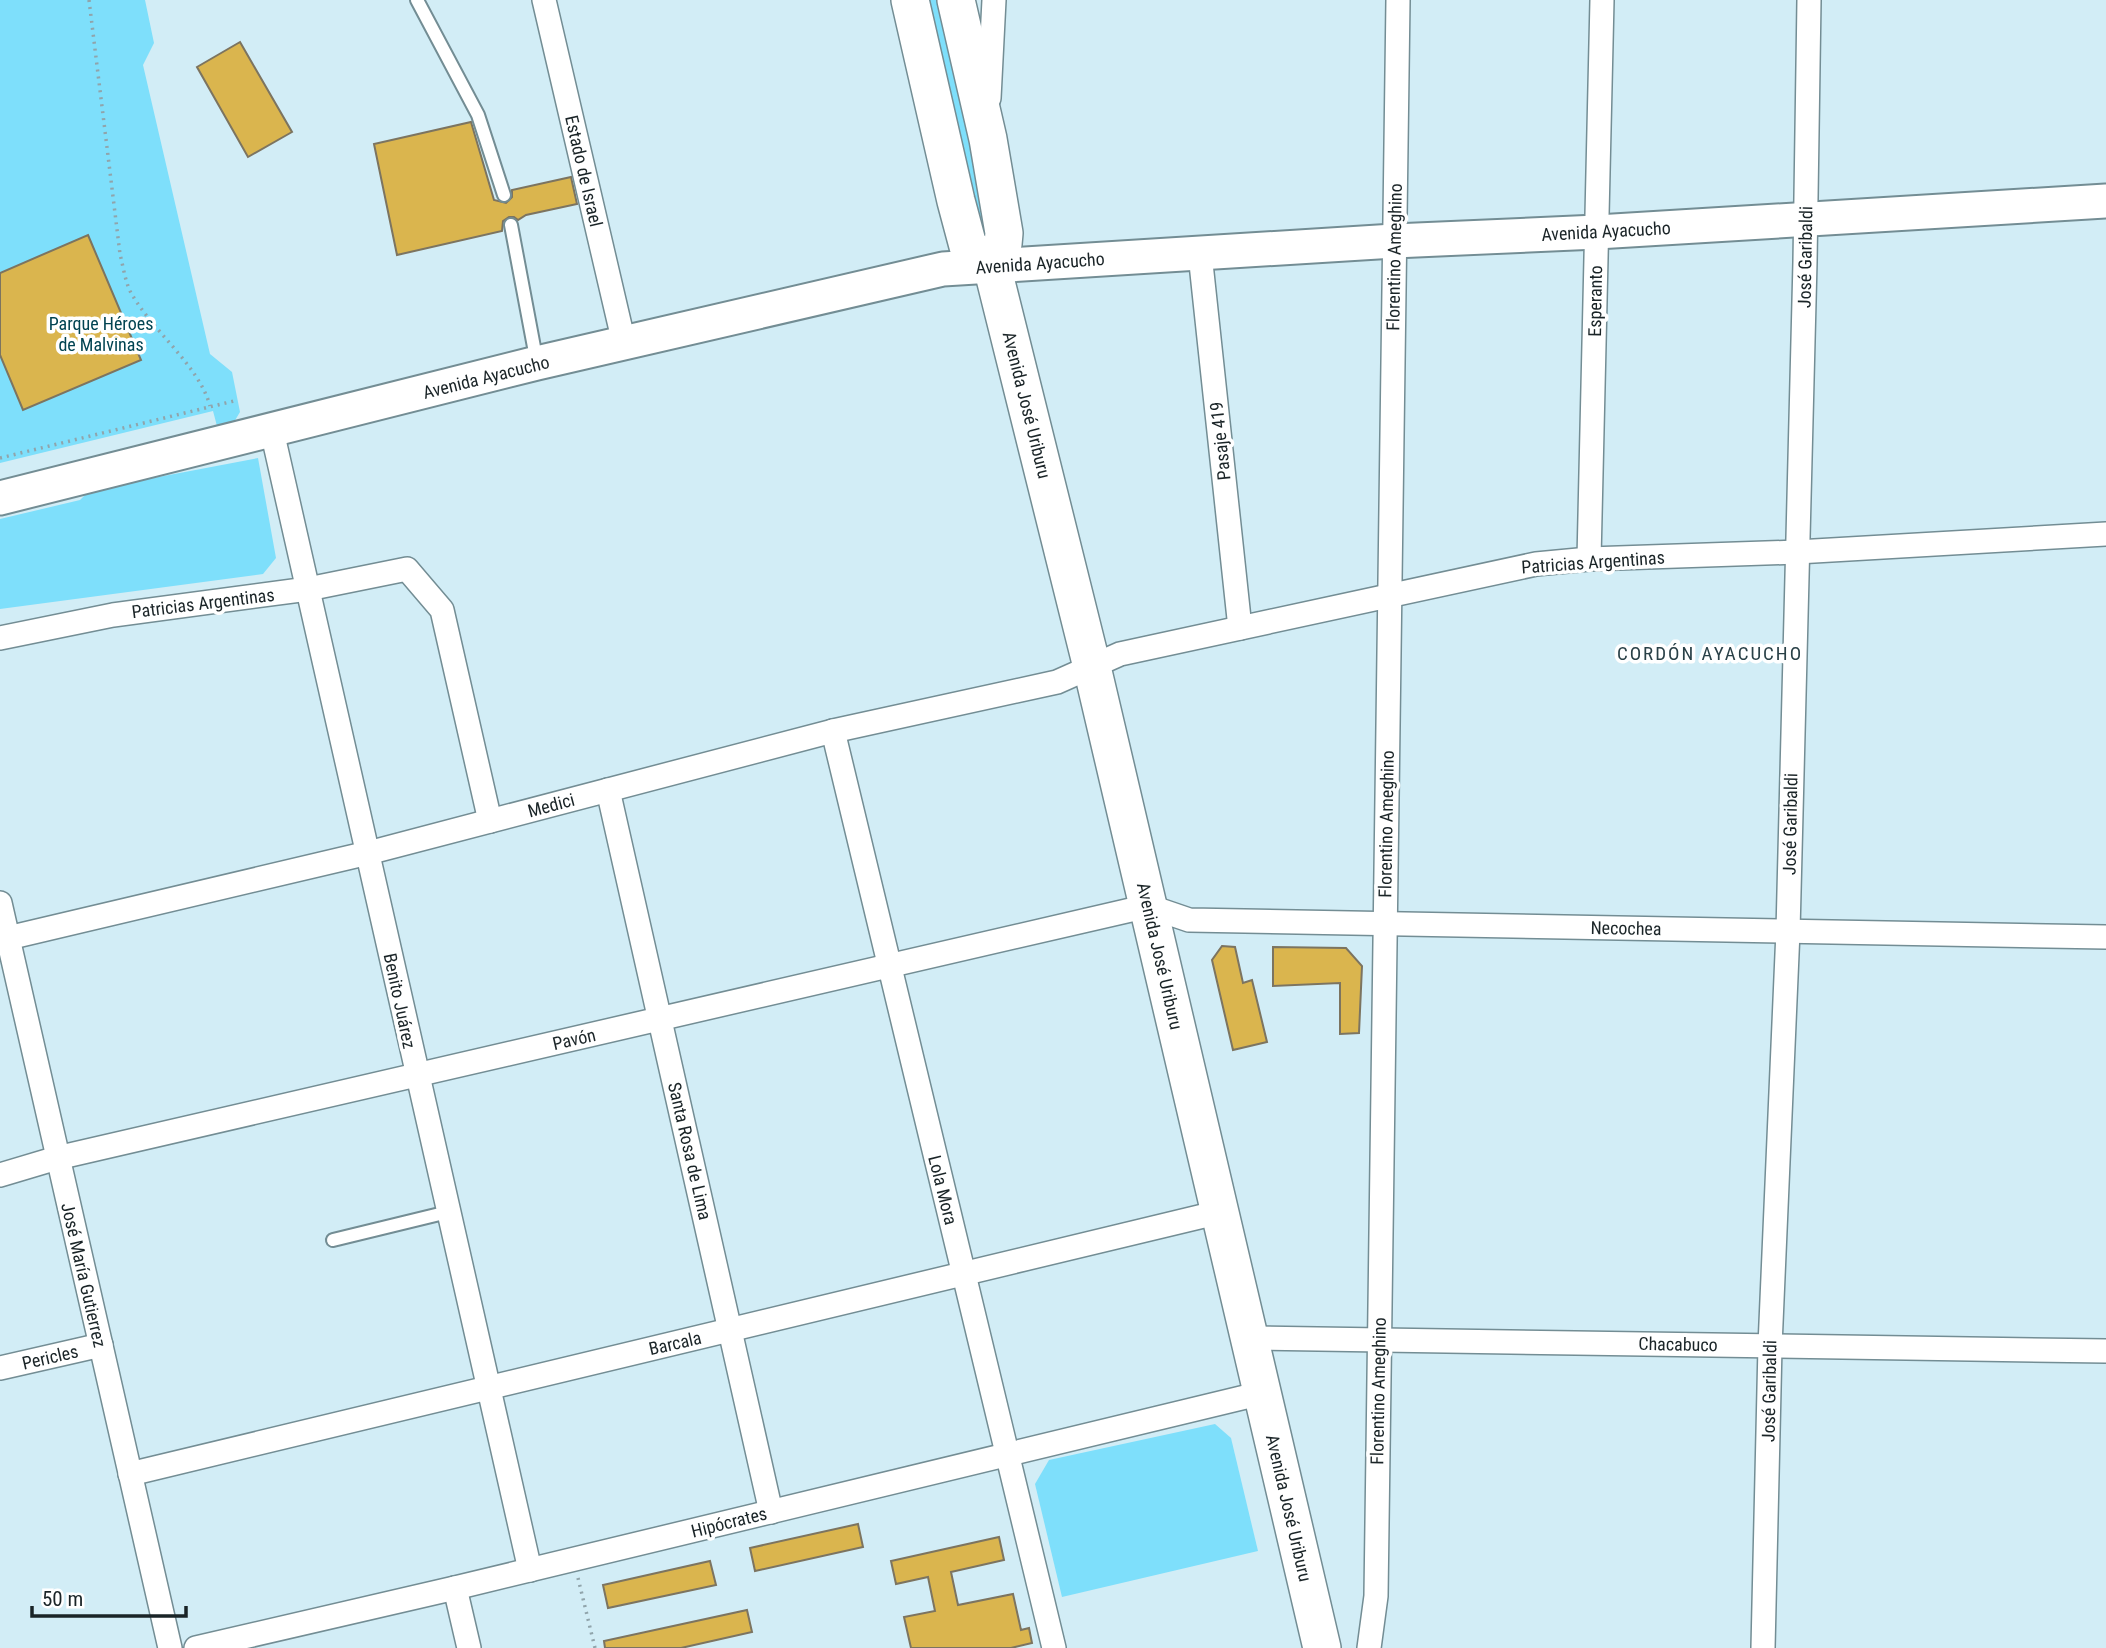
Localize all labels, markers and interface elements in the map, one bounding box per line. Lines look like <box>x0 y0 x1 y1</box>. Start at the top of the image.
street label: Estado de Israel <box>561 113 607 229</box>
street label: Florentino Ameghino <box>1382 183 1406 331</box>
street label: José Garibaldi <box>1794 206 1816 308</box>
street label: Avenida Ayacucho <box>1541 217 1671 245</box>
street label: Avenida Ayacucho <box>975 248 1105 278</box>
street label: Esperanto <box>1584 265 1606 337</box>
park label: Parque Héroes de Malvinas <box>49 313 153 355</box>
street label: Avenida José Uriburu <box>999 329 1055 481</box>
street label: Avenida Ayacucho <box>421 351 551 403</box>
street label: Pasaje 419 <box>1205 401 1235 481</box>
street label: Patricias Argentinas <box>1521 547 1665 577</box>
street label: Patricias Argentinas <box>130 584 276 622</box>
district label: CORDÓN AYACUCHO <box>1617 642 1803 665</box>
street label: Florentino Ameghino <box>1374 750 1398 898</box>
street label: José Garibaldi <box>1779 773 1801 875</box>
street label: Medici <box>525 789 577 821</box>
street label: Avenida José Uriburu <box>1133 880 1187 1032</box>
street label: Necochea <box>1590 917 1662 939</box>
street label: Benito Juárez <box>380 951 420 1051</box>
street label: Pavón <box>550 1024 598 1054</box>
street label: Santa Rosa de Lima <box>664 1080 716 1222</box>
street label: Lola Mora <box>924 1153 962 1227</box>
street label: José María Gutierrez <box>57 1201 111 1349</box>
street label: Florentino Ameghino <box>1366 1317 1390 1465</box>
street label: Barcala <box>647 1327 703 1359</box>
street label: Chacabuco <box>1638 1333 1718 1355</box>
street label: Pericles <box>20 1340 80 1374</box>
street label: José Garibaldi <box>1758 1340 1780 1442</box>
street label: Avenida José Uriburu <box>1262 1432 1316 1584</box>
street label: Hipócrates <box>689 1502 769 1542</box>
scale bar <box>32 1574 186 1618</box>
text: 50 m <box>42 1587 83 1611</box>

